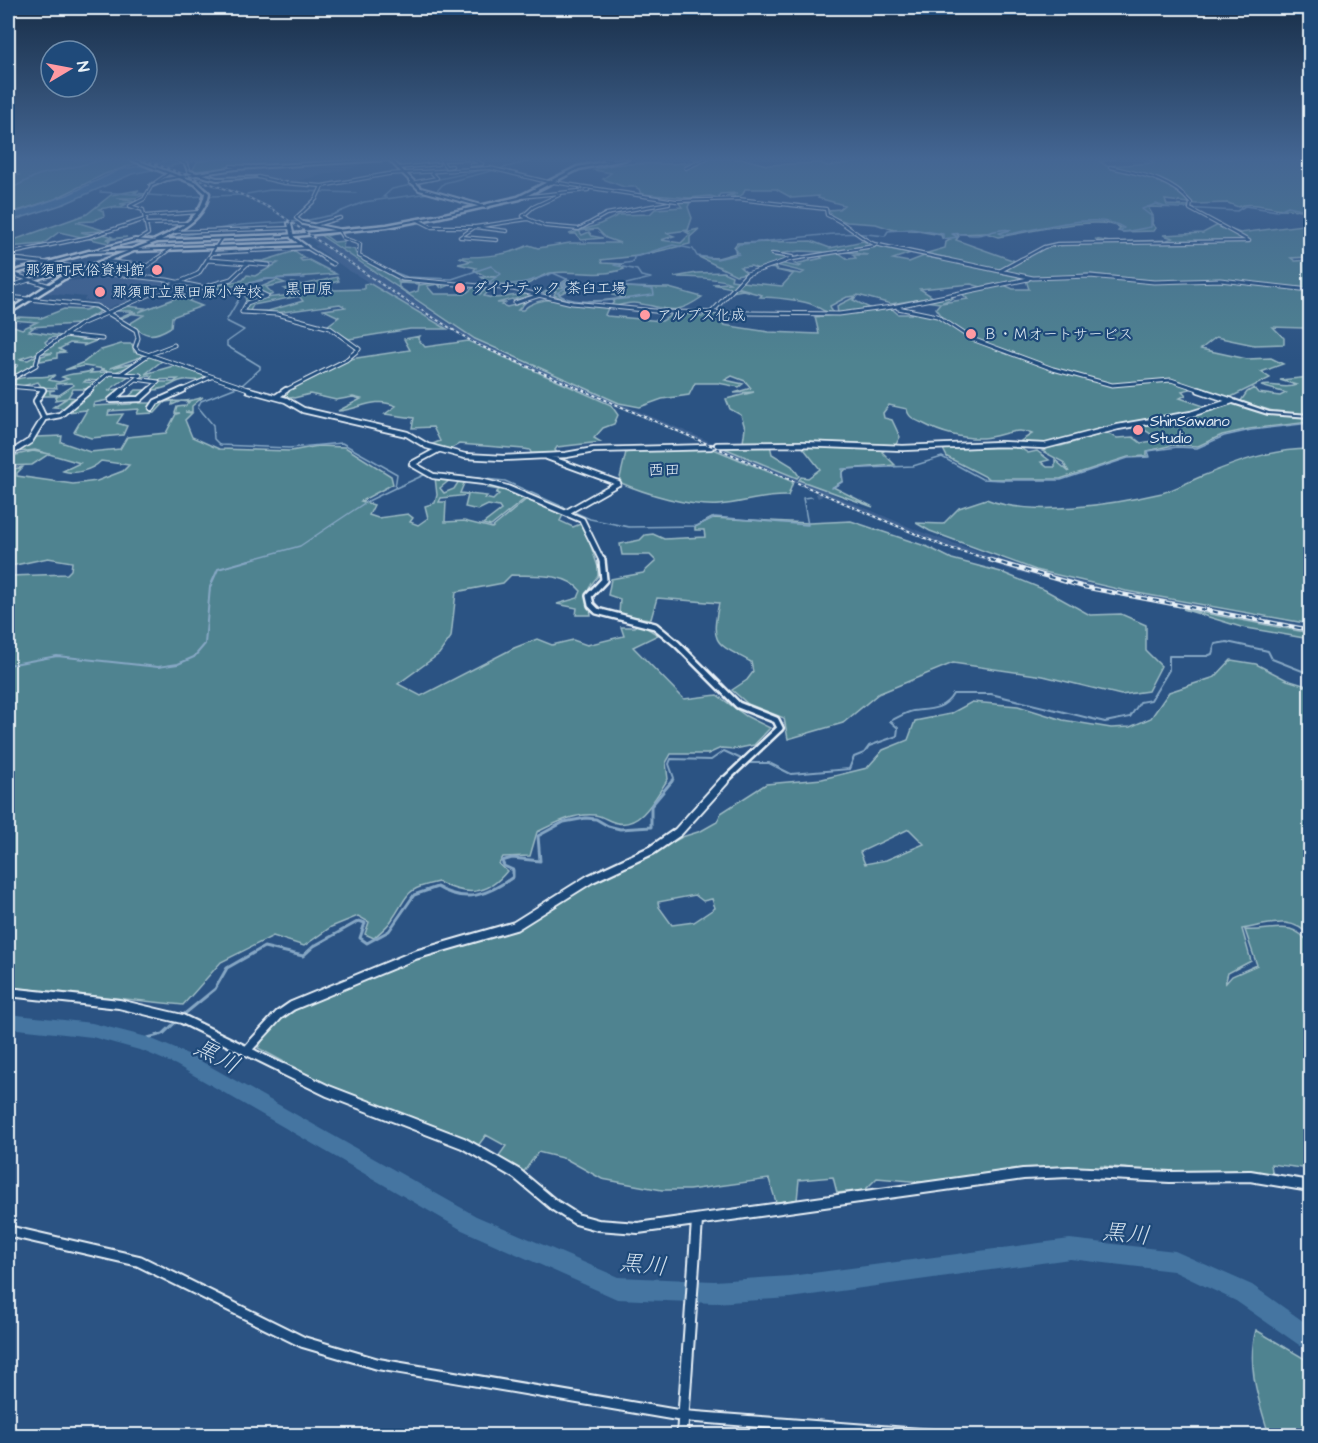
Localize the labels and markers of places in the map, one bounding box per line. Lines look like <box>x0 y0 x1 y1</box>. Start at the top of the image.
place label: 那須町民俗資料館 <box>25 260 145 281</box>
marker: 那須町民俗資料館 <box>150 263 164 277</box>
place label: ダイナテック 茶臼工場 <box>472 278 626 299</box>
marker: ダイナテック 茶臼工場 <box>453 281 467 295</box>
place label: 那須町立黒田原小学校 <box>112 282 262 303</box>
marker: 那須町立黒田原小学校 <box>93 285 107 299</box>
place label: アルプス化成 <box>657 305 746 326</box>
marker: アルプス化成 <box>638 308 652 322</box>
place label: Ｂ・Ｍオートサービス <box>983 324 1133 345</box>
marker: Ｂ・Ｍオートサービス <box>964 327 978 341</box>
place label: ShinSawano Studio <box>1150 411 1230 449</box>
marker: ShinSawano Studio <box>1131 423 1145 437</box>

